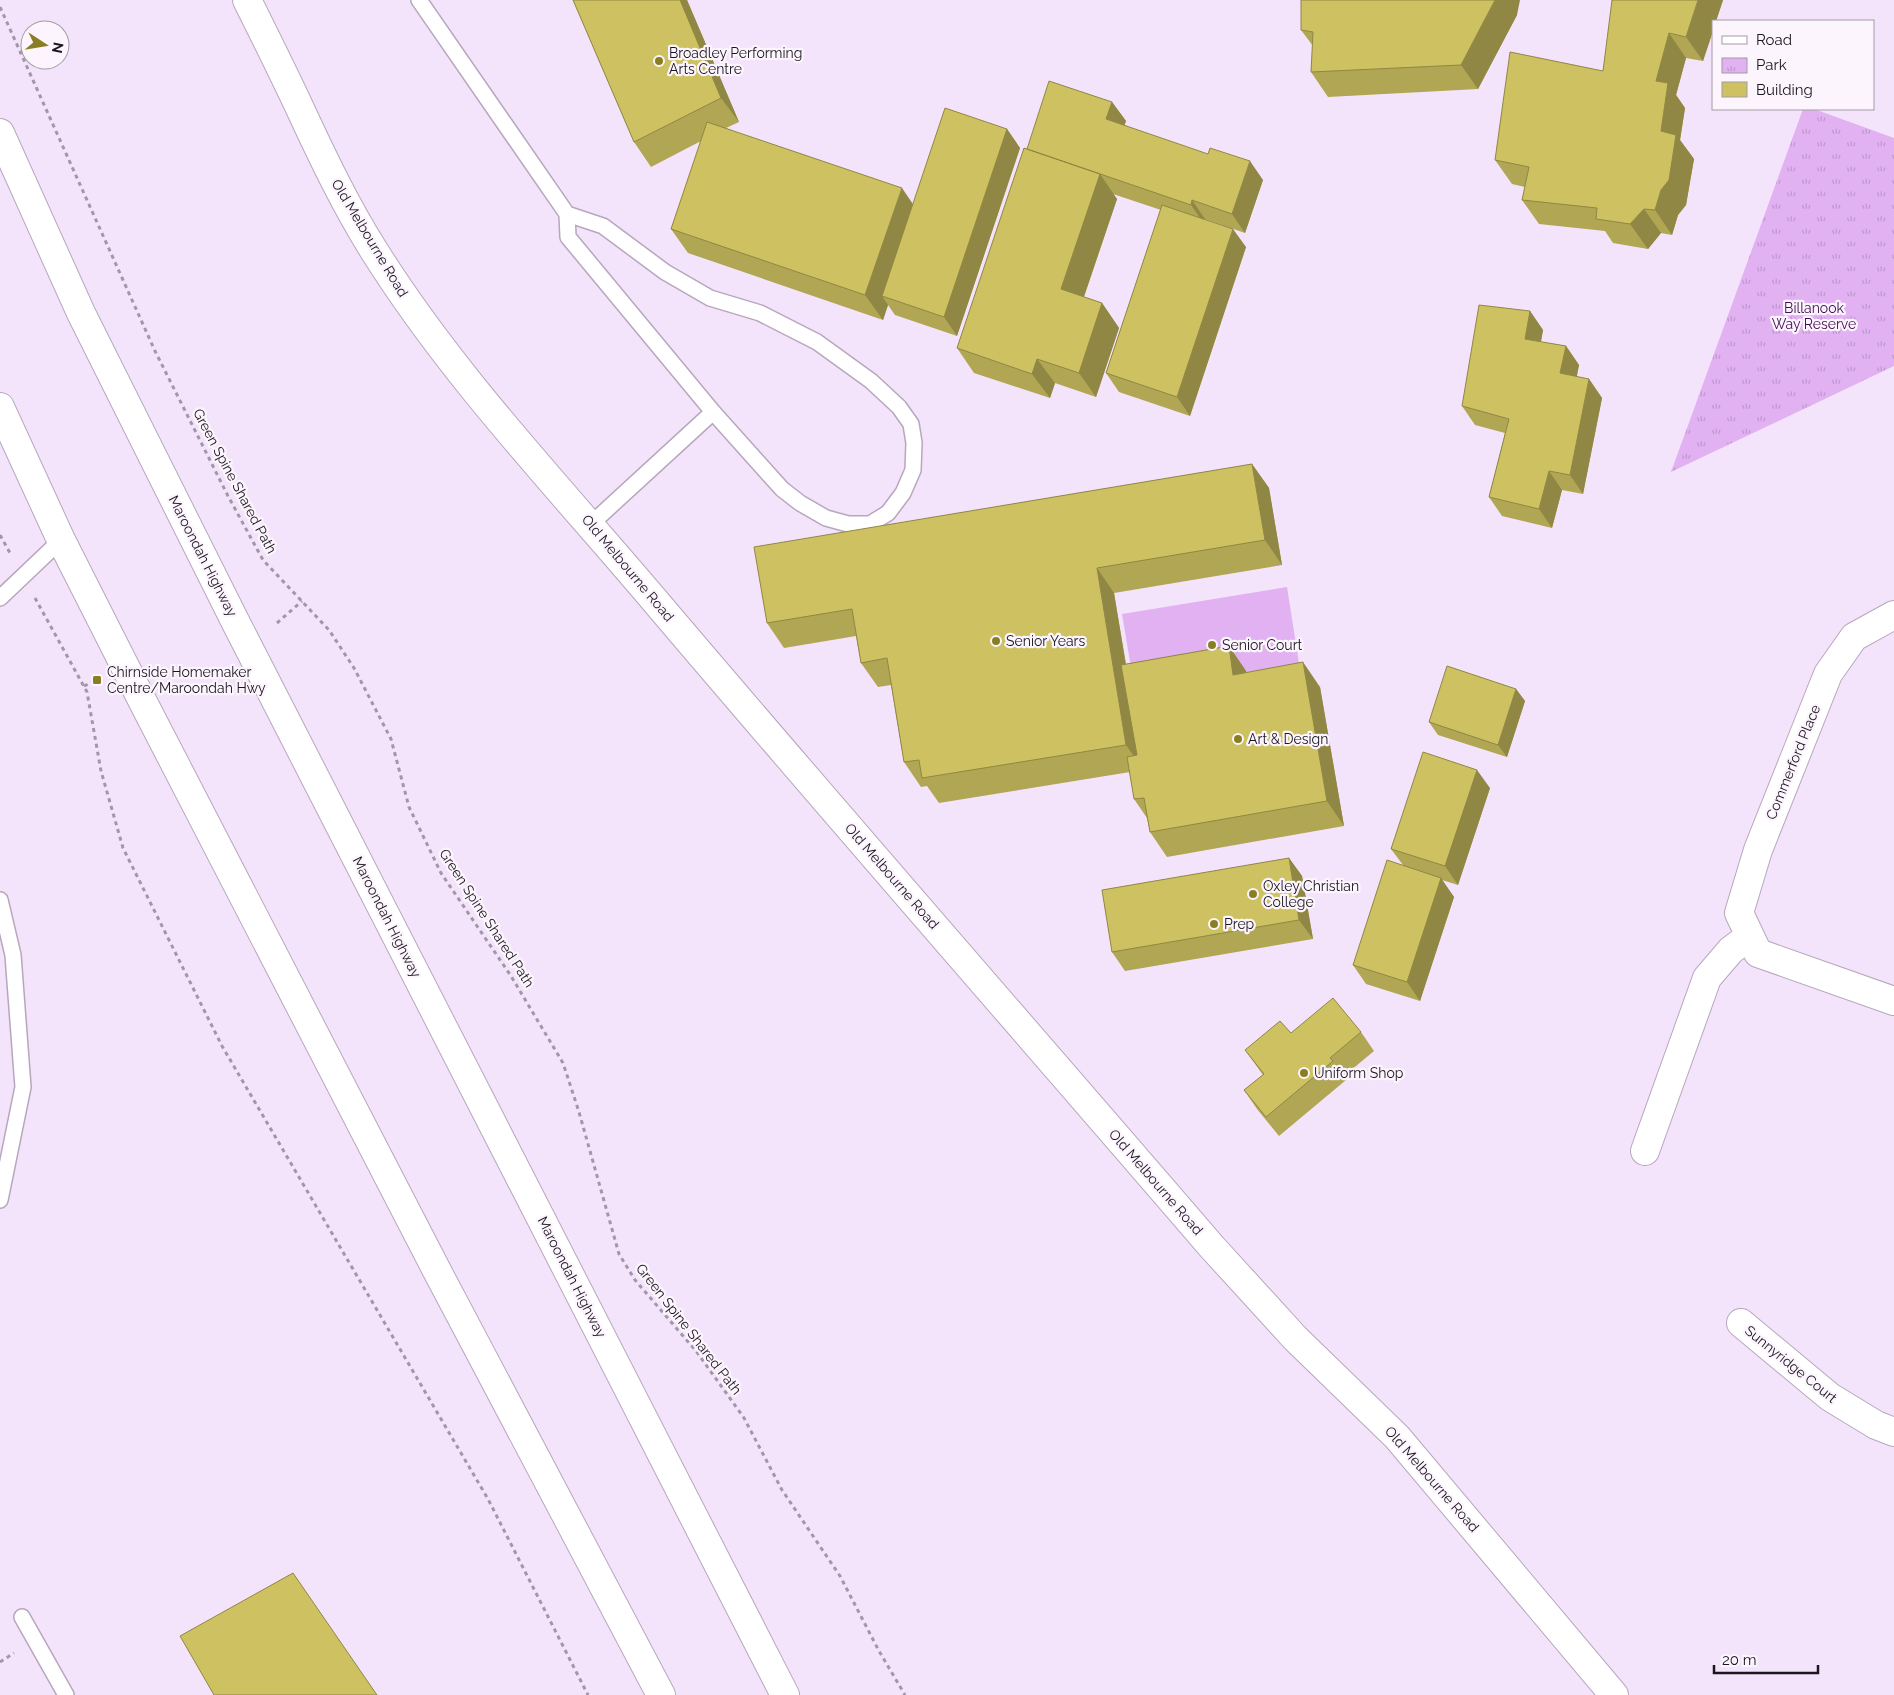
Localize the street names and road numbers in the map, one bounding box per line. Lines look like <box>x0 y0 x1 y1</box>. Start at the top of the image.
street label: Old Melbourne Road <box>329 176 411 300</box>
street label: Green Spine Shared Path <box>190 406 280 556</box>
street label: Maroondah Highway <box>166 493 241 620</box>
street label: Old Melbourne Road <box>579 511 677 625</box>
street label: Commerford Place <box>1763 702 1823 822</box>
street label: Old Melbourne Road <box>842 820 942 932</box>
street label: Green Spine Shared Path <box>436 846 538 990</box>
street label: Maroondah Highway <box>350 854 425 981</box>
street label: Old Melbourne Road <box>1106 1126 1206 1238</box>
street label: Maroondah Highway <box>535 1214 610 1341</box>
street label: Green Spine Shared Path <box>633 1260 745 1398</box>
street label: Sunnyridge Court <box>1742 1322 1840 1406</box>
street label: Old Melbourne Road <box>1382 1423 1482 1535</box>

